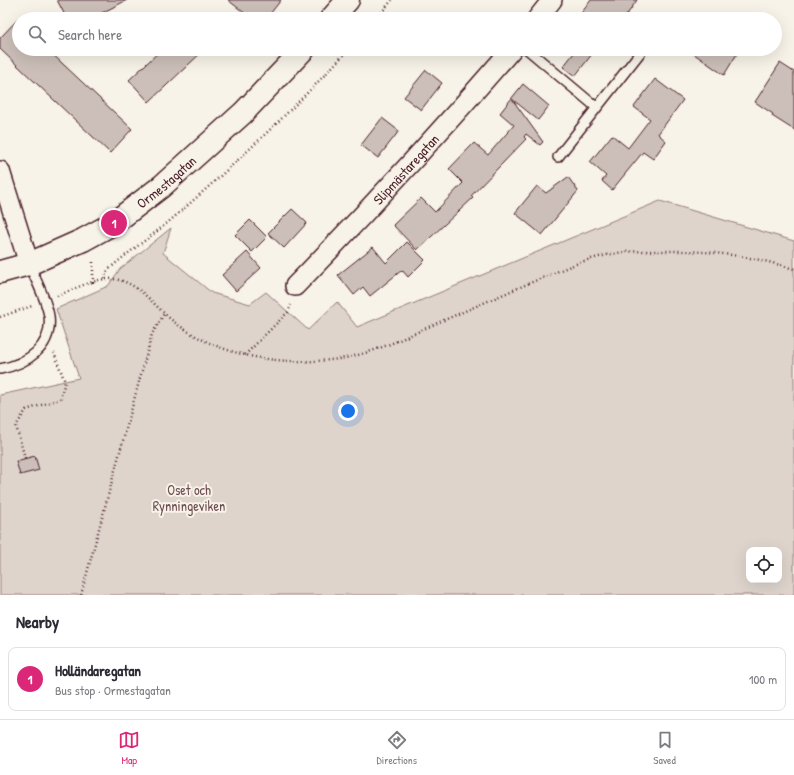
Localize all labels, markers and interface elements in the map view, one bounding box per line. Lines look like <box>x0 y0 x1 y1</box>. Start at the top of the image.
search box <box>12 12 782 56</box>
icon: search <box>26 23 48 45</box>
text: Search here <box>58 24 122 45</box>
street label: Slipmästaregatan <box>368 129 443 208</box>
street label: Ormestagatan <box>132 151 200 212</box>
pin: 1 <box>101 208 127 238</box>
your location <box>338 401 358 421</box>
park label: Oset och Rynningeviken <box>153 480 225 516</box>
map controls <box>746 547 782 583</box>
button: locate <box>746 547 782 583</box>
text: Nearby <box>16 610 59 633</box>
text: Holländaregatan <box>55 660 141 681</box>
text: 1 <box>28 670 32 688</box>
text: 100 m <box>749 670 777 688</box>
text: Bus stop · Ormestagatan <box>55 681 171 699</box>
tab: Map <box>118 729 140 767</box>
tab: Directions <box>377 729 417 767</box>
tab: Saved <box>653 729 676 767</box>

